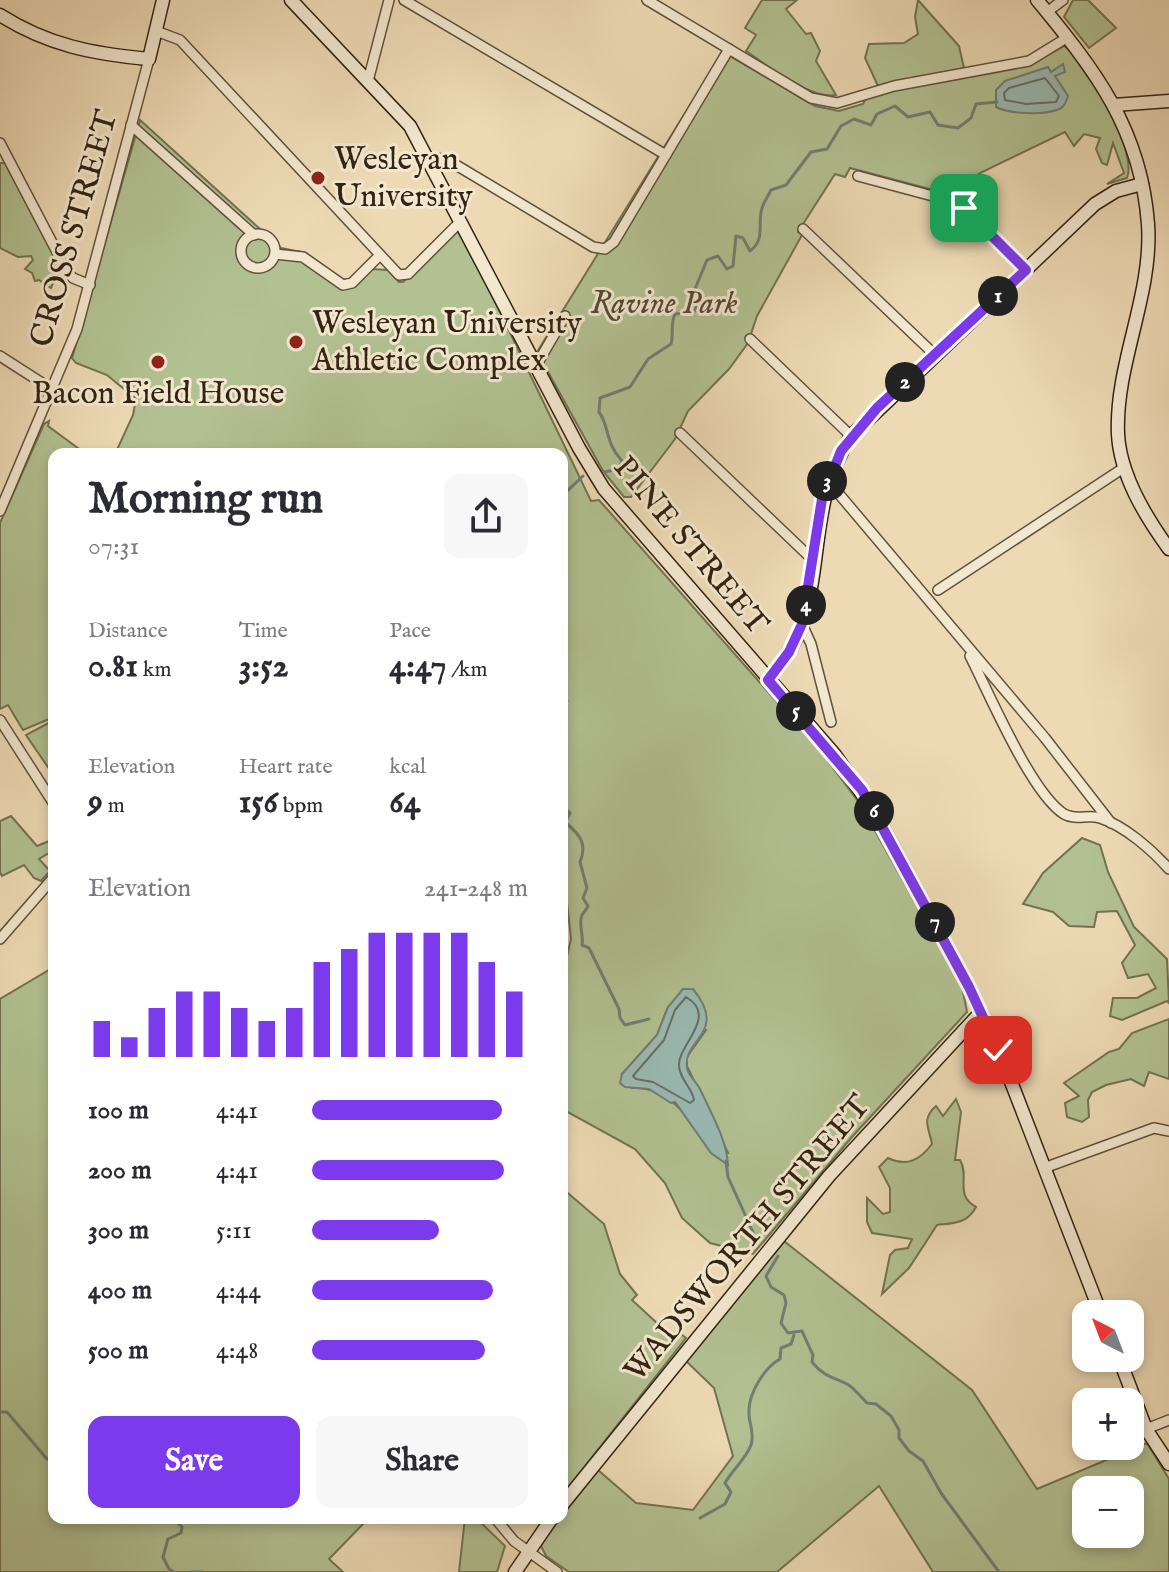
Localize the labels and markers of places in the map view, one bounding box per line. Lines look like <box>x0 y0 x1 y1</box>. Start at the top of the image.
place label: Wesleyan University <box>334 140 473 218</box>
marker: Wesleyan University <box>309 169 327 187</box>
pin <box>930 174 998 242</box>
pin: 1 <box>978 276 1018 316</box>
place label: Wesleyan University Athletic Complex <box>311 304 582 382</box>
marker: Wesleyan University Athletic Complex <box>287 333 305 351</box>
marker: Bacon Field House <box>149 353 167 371</box>
pin: 2 <box>885 362 925 402</box>
place label: Bacon Field House <box>32 374 284 415</box>
pin: 3 <box>807 461 847 501</box>
pin: 4 <box>786 585 826 625</box>
pin: 5 <box>776 691 816 731</box>
pin: 6 <box>854 791 894 831</box>
pin: 7 <box>915 902 955 942</box>
pin <box>964 1016 1032 1084</box>

